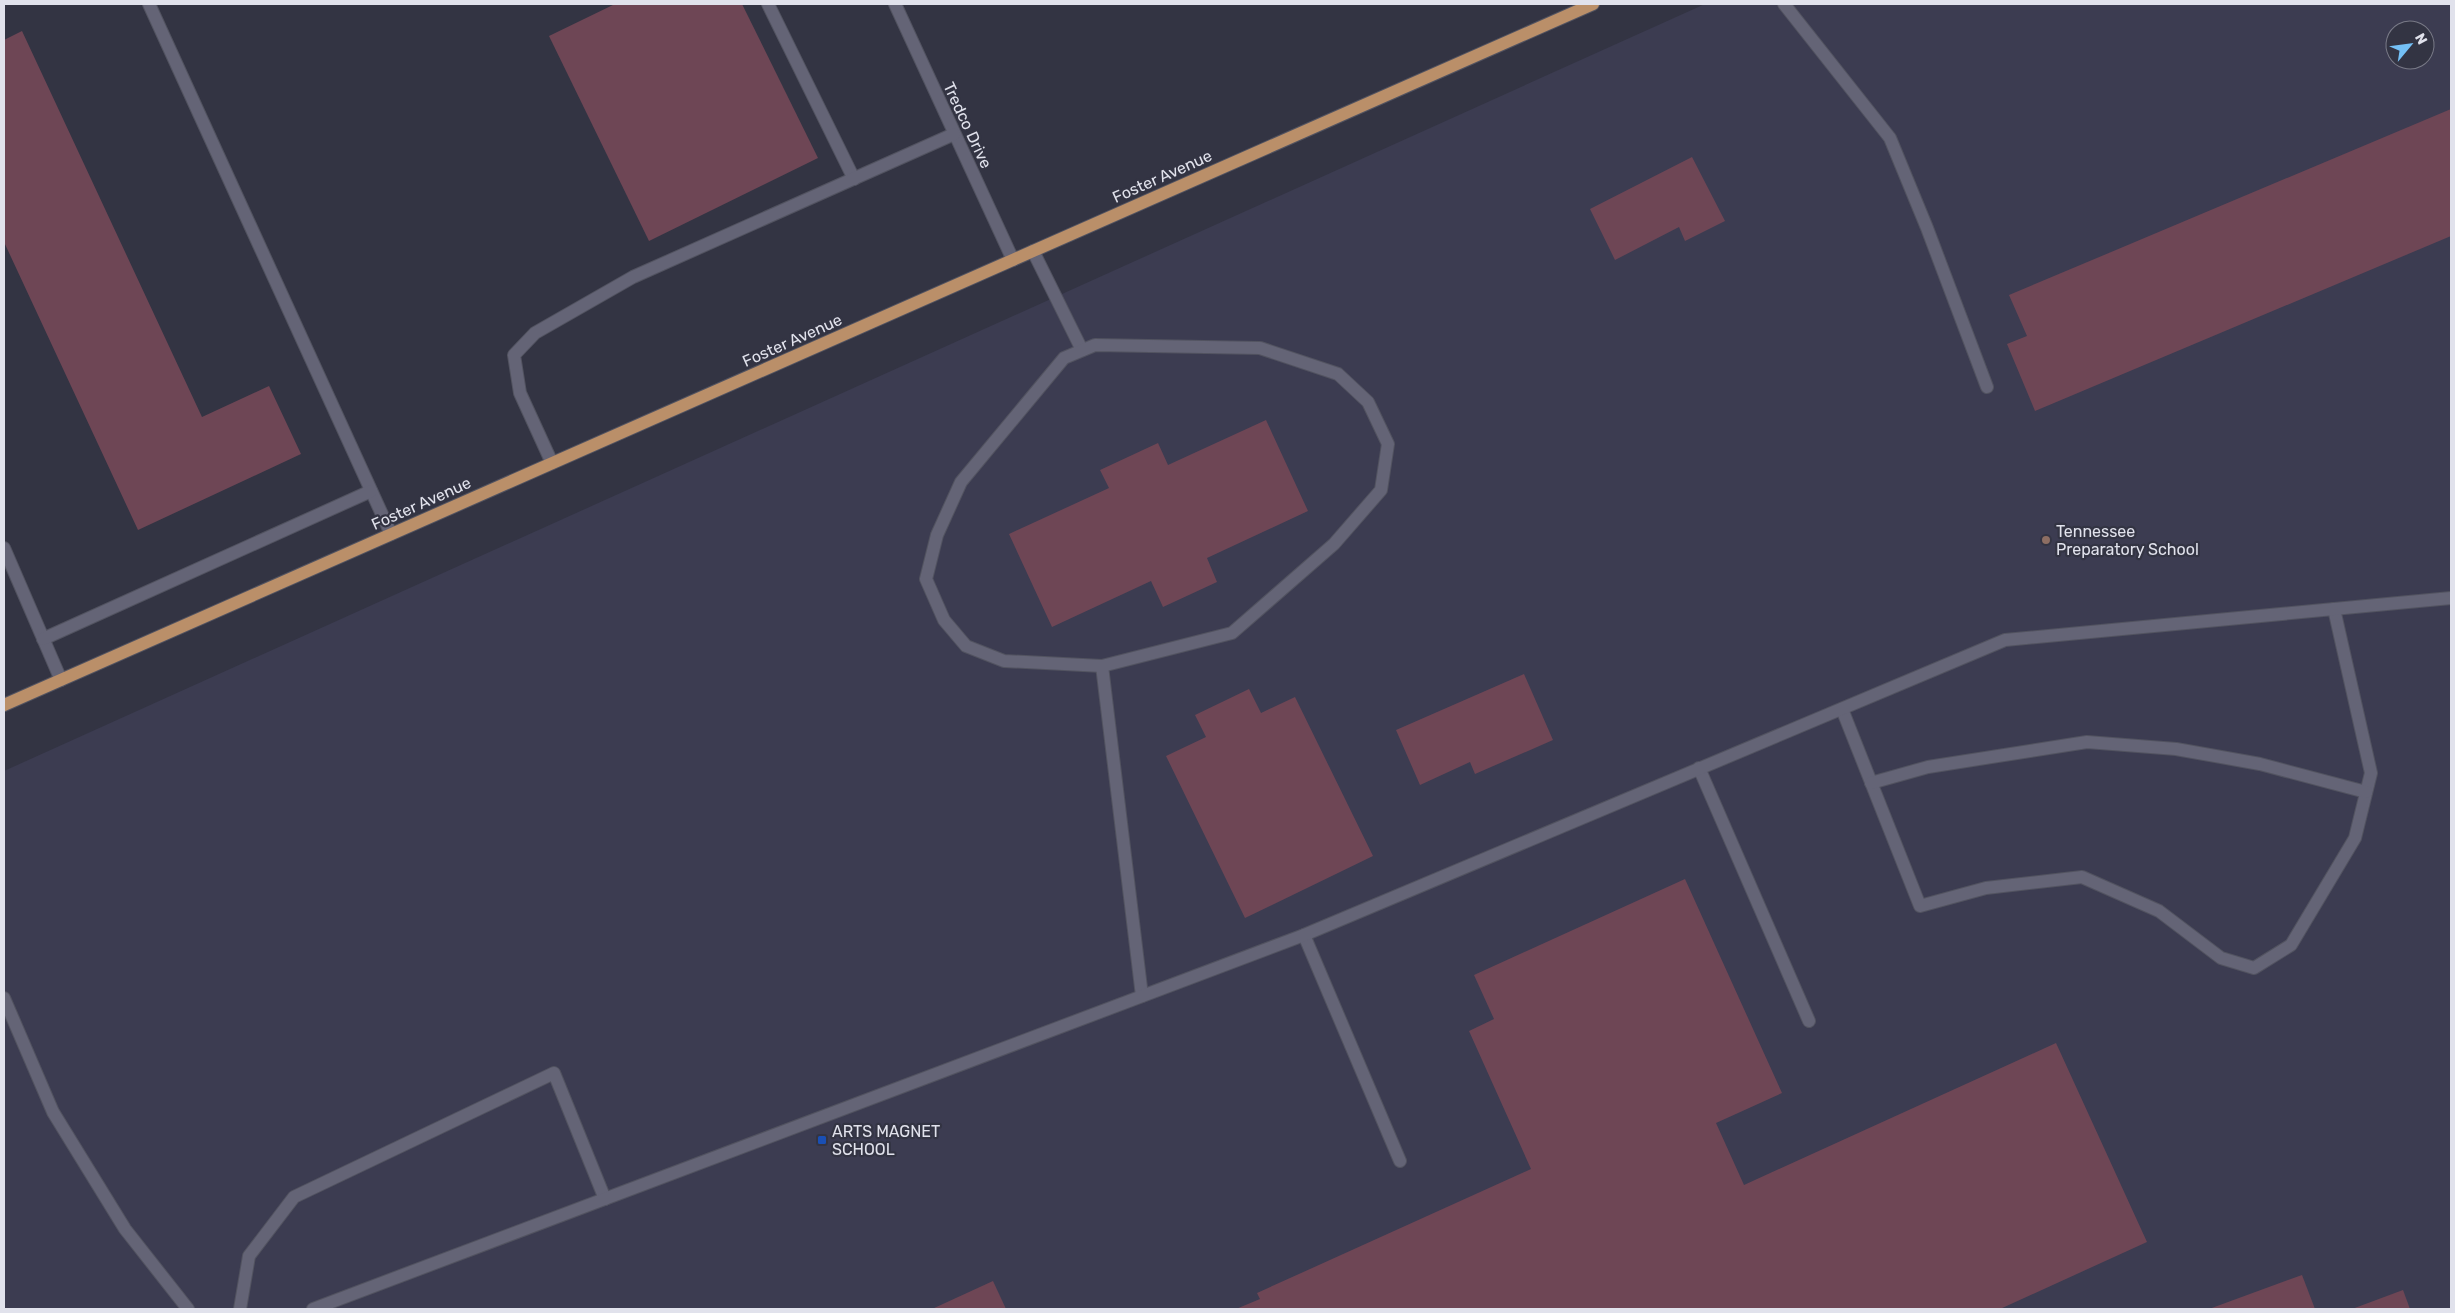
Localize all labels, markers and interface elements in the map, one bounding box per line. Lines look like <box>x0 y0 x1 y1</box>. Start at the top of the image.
north arrow <box>2385 20 2435 70</box>
text: N <box>2411 30 2431 47</box>
street label: Tredco Drive <box>939 79 996 171</box>
street label: Foster Avenue <box>1109 146 1215 207</box>
street label: Foster Avenue <box>739 310 845 371</box>
street label: Foster Avenue <box>368 473 474 534</box>
place label: Tennessee Preparatory School <box>2056 522 2199 559</box>
marker: Tennessee Preparatory School <box>2040 534 2052 546</box>
place label: ARTS MAGNET SCHOOL <box>832 1122 940 1159</box>
marker: ARTS MAGNET SCHOOL <box>816 1134 828 1146</box>

